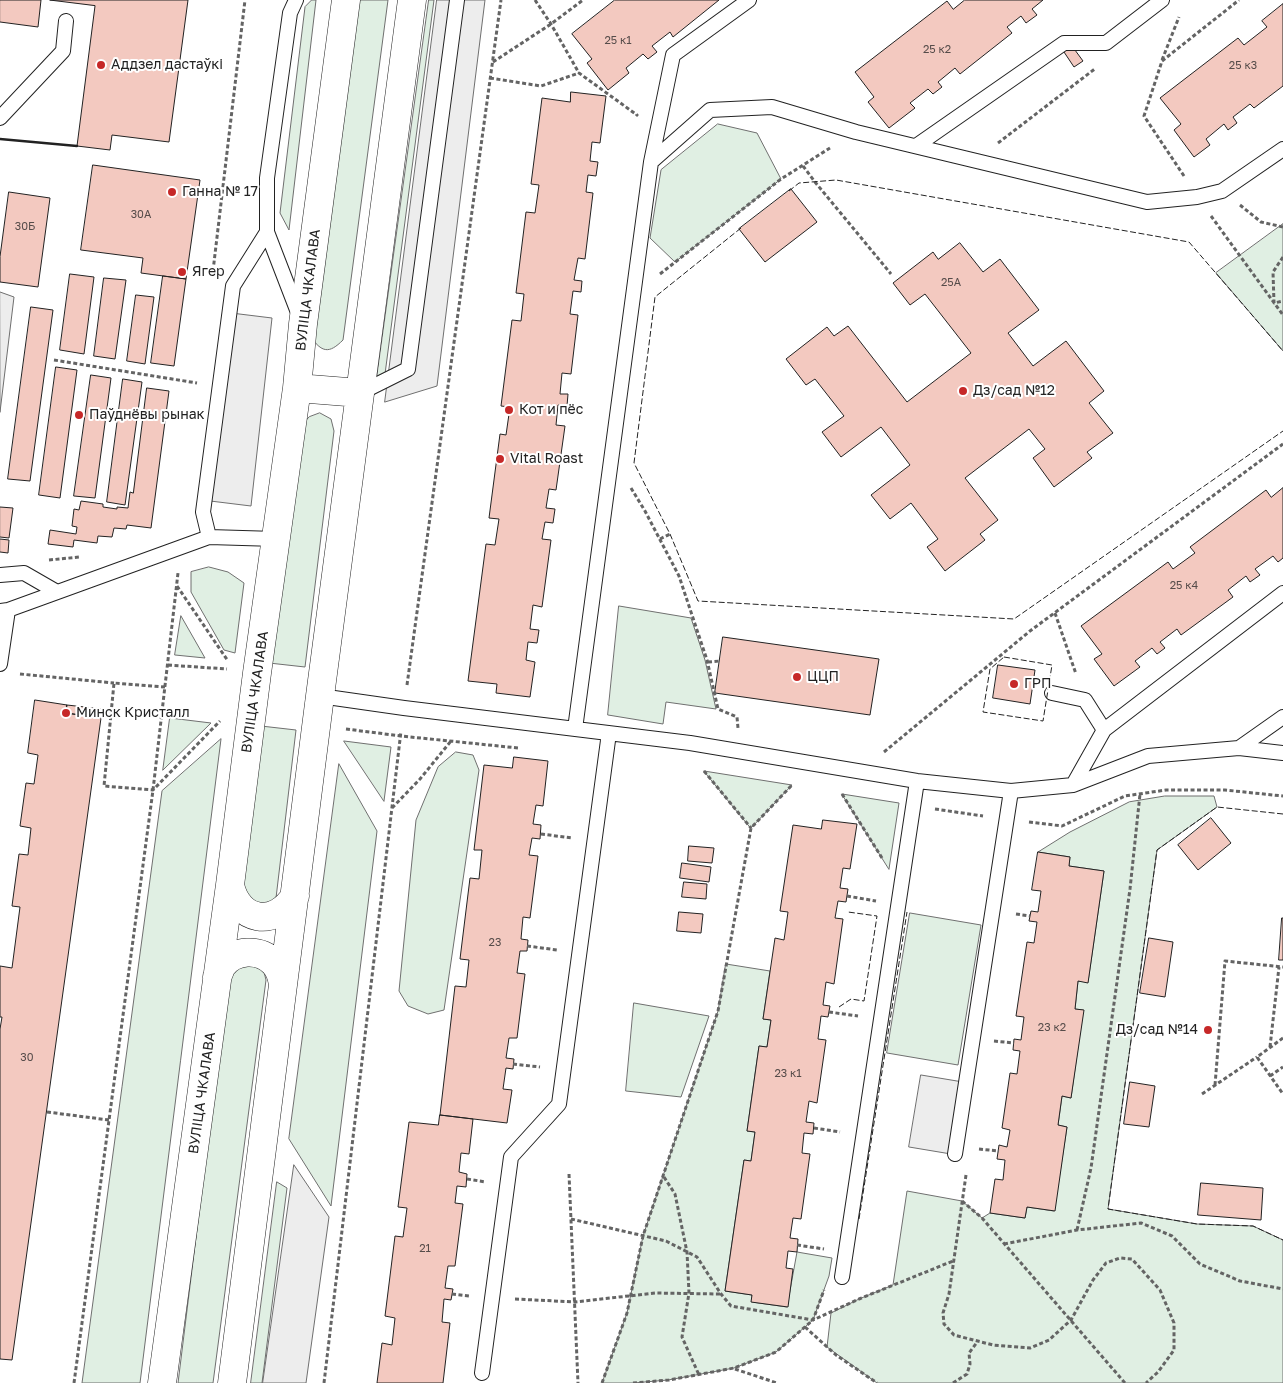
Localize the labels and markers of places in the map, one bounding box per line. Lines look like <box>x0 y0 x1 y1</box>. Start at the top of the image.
place label: Аддзел дастаўкі <box>111 57 223 73</box>
marker: Аддзел дастаўкі <box>95 59 107 71</box>
place label: Ганна № 17 <box>182 184 258 200</box>
marker: Ганна № 17 <box>166 186 178 198</box>
place label: Ягер <box>192 264 225 280</box>
marker: Ягер <box>176 266 188 278</box>
place label: Дз/сад №12 <box>973 383 1055 399</box>
marker: Дз/сад №12 <box>957 385 969 397</box>
place label: Кот и пёс <box>519 402 583 418</box>
marker: Кот и пёс <box>503 404 515 416</box>
place label: Паўднёвы рынак <box>89 407 205 423</box>
marker: Паўднёвы рынак <box>73 409 85 421</box>
place label: Vital Roast <box>510 451 583 467</box>
marker: Vital Roast <box>494 453 506 465</box>
place label: ЦЦП <box>807 669 839 685</box>
marker: ЦЦП <box>791 671 803 683</box>
place label: ГРП <box>1024 676 1052 692</box>
marker: ГРП <box>1008 678 1020 690</box>
place label: Минск Кристалл <box>76 705 190 721</box>
marker: Минск Кристалл <box>60 707 72 719</box>
place label: Дз/сад №14 <box>1116 1022 1198 1038</box>
marker: Дз/сад №14 <box>1202 1024 1214 1036</box>

